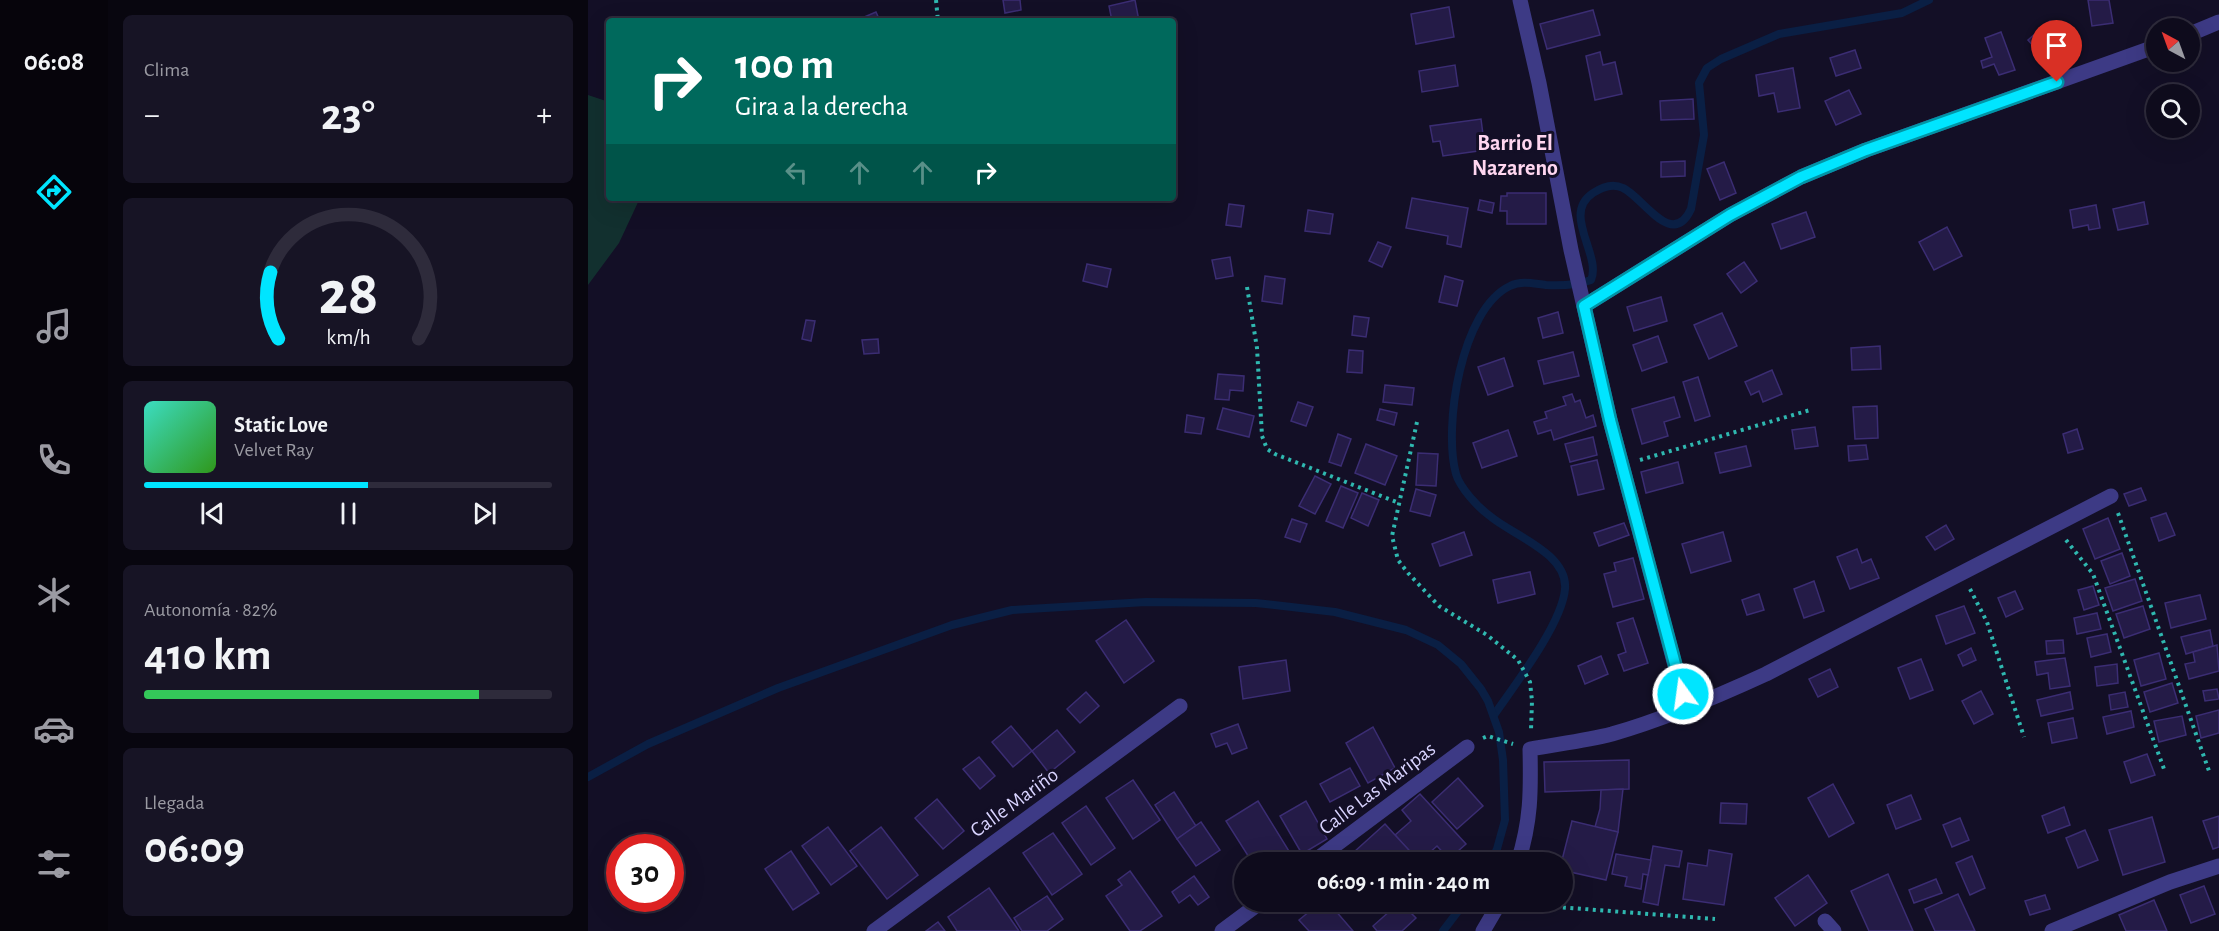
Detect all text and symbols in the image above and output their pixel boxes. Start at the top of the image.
north arrow [2146,18,2200,72]
map controls [2146,18,2200,138]
pin [2031,20,2082,82]
icon: arrive [2040,29,2073,62]
icon: right [636,42,714,120]
text: 100 m [735,44,834,86]
text: 06:08 [24,48,84,75]
text: Clima [144,60,189,80]
button: search [2146,84,2200,138]
text: 23° [321,93,375,138]
text: Gira a la derecha [735,93,908,120]
text: − [144,99,160,132]
text: + [536,99,552,132]
district label: Barrio El Nazareno [1472,132,1558,179]
icon: left [780,156,813,189]
icon: ahead [843,156,876,189]
icon: ahead [906,156,939,189]
icon: right [969,156,1002,189]
icon: directions [33,171,75,213]
text: 28 [318,263,378,325]
icon: music [33,305,75,347]
text: km/h [326,328,370,349]
text: Static Love [234,414,328,436]
icon: phone [33,439,75,481]
text: Velvet Ray [234,440,314,460]
icon: previous [196,497,229,530]
icon: pause [332,497,365,530]
icon: next [468,497,501,530]
icon: climate [33,574,75,616]
text: Autonomía · 82% [144,600,277,620]
text: 410 km [144,633,272,678]
position arrow [1651,662,1715,726]
icon: car [33,708,75,750]
street label: Calle Las Maripas [1315,738,1439,839]
street label: Calle Mariño [966,764,1062,841]
text: Llegada [144,793,205,813]
text: 06:09 [144,826,245,871]
speed limit sign: 30 [606,834,684,912]
icon: filters [33,843,75,885]
text: 06:09 · 1 min · 240 m [1317,871,1490,893]

